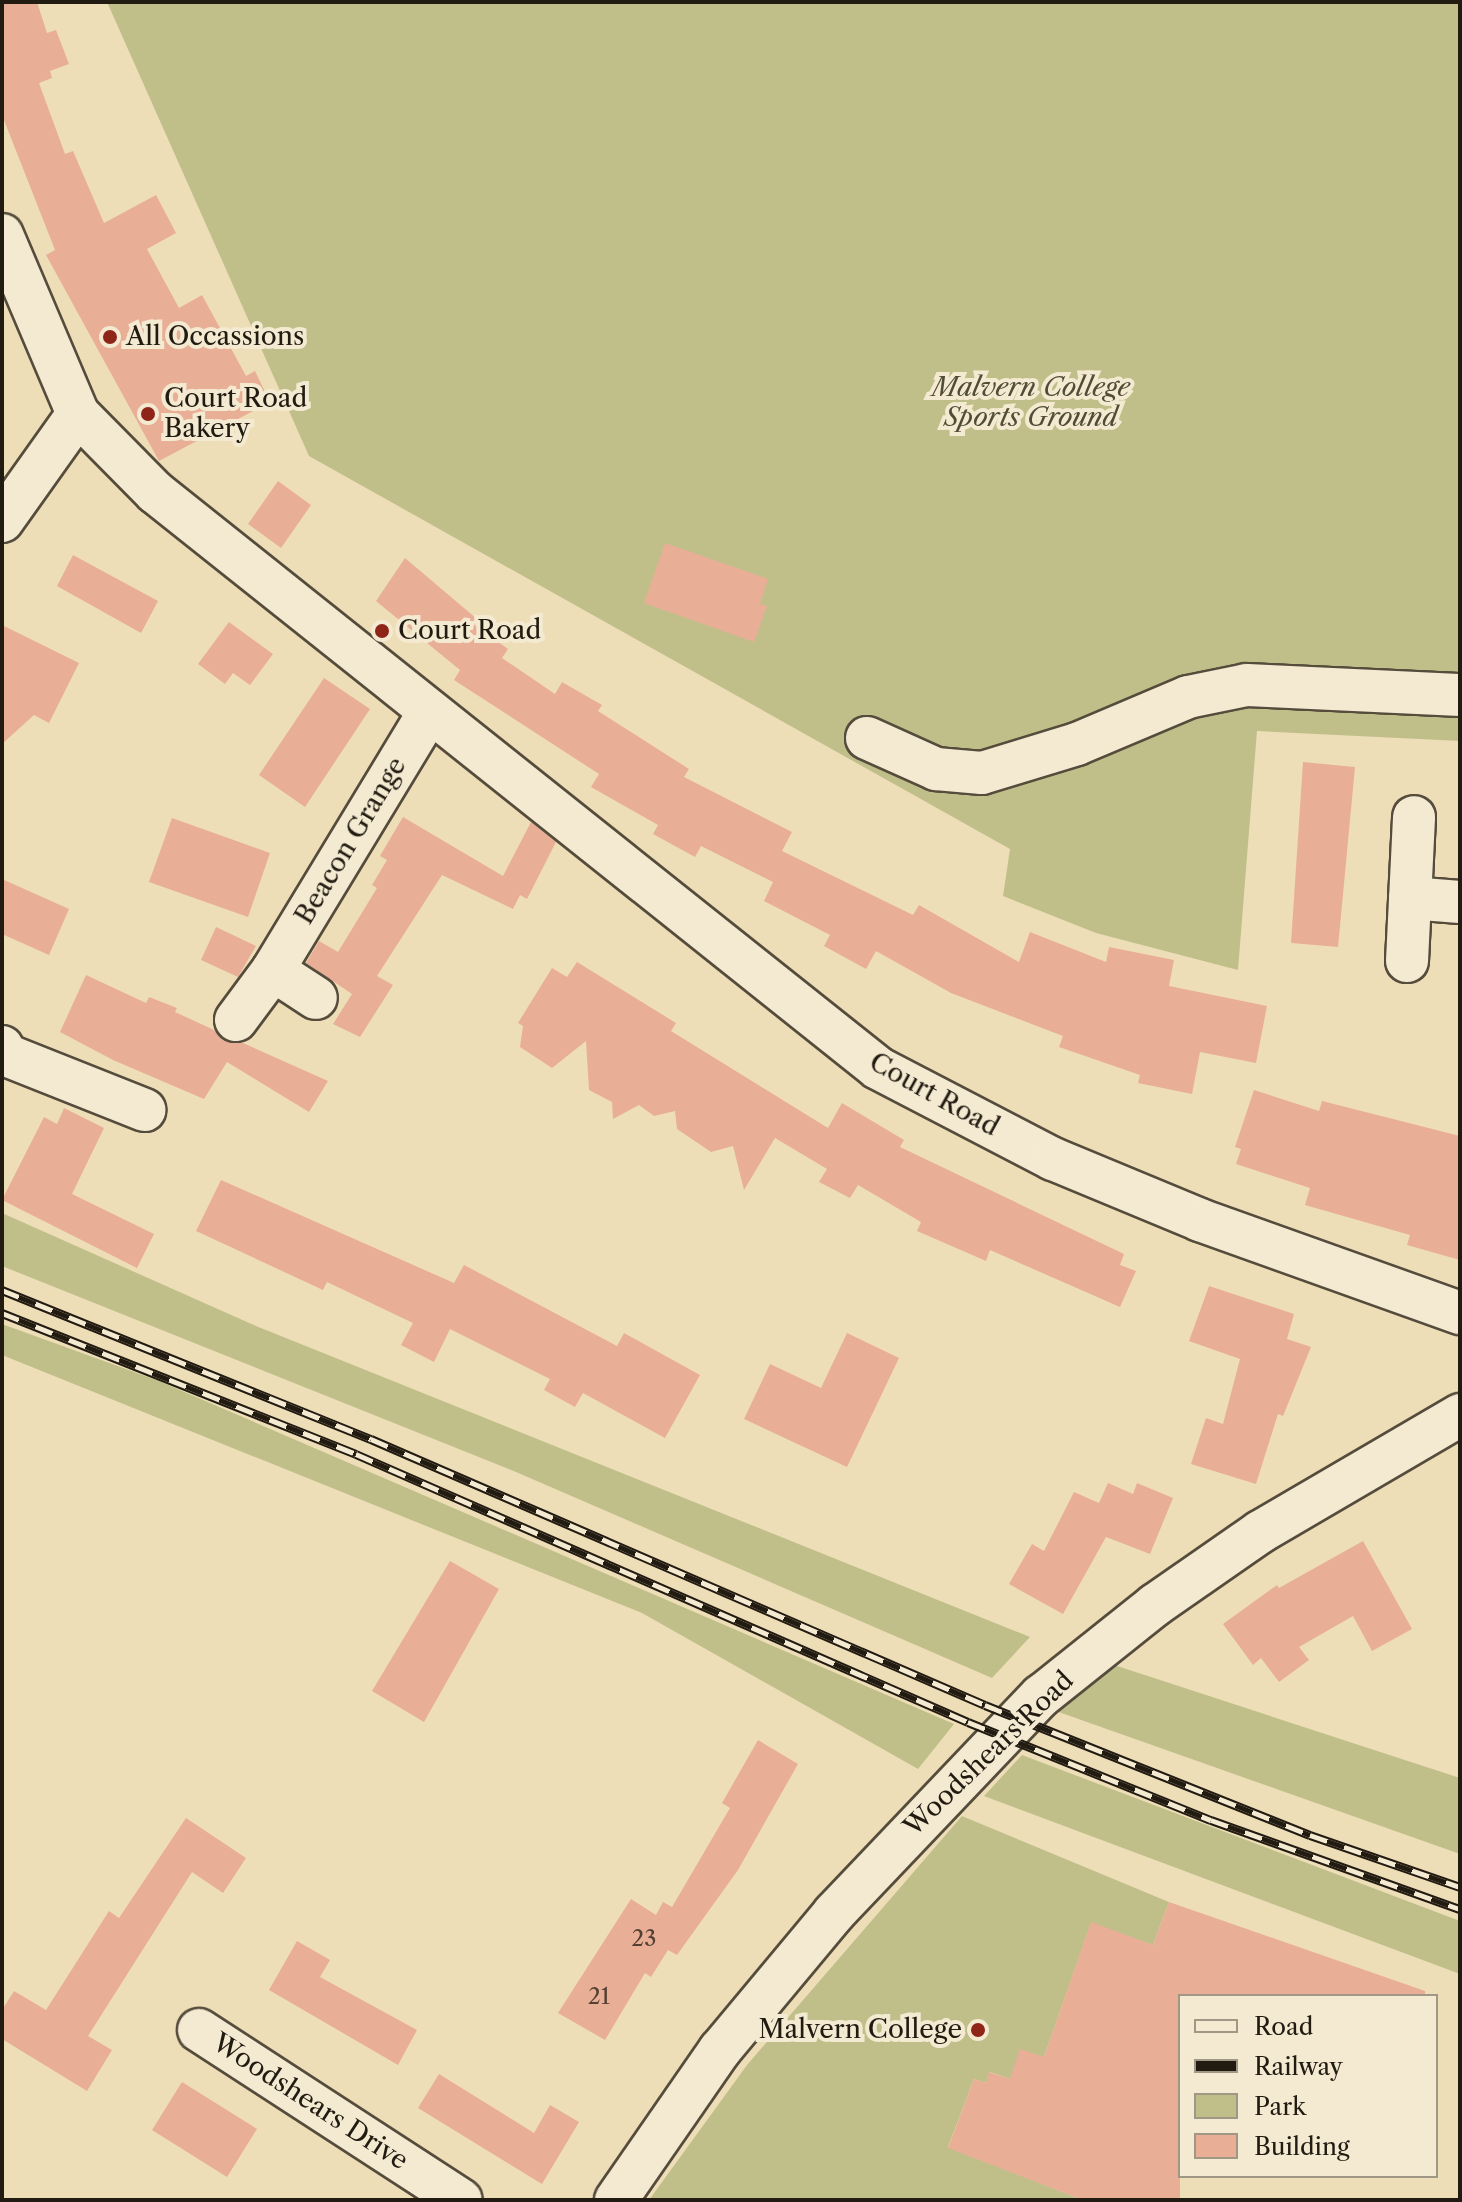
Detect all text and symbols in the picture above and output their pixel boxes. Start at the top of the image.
place label: All Occassions [126,321,304,353]
marker: All Occassions [101,328,119,346]
park label: Malvern College Sports Ground [932,372,1130,434]
place label: Court Road Bakery [164,383,307,444]
marker: Court Road Bakery [139,405,157,423]
place label: Court Road [398,615,541,647]
marker: Court Road [373,622,391,640]
street label: Beacon Grange [289,752,413,930]
street label: Court Road [864,1047,1004,1143]
street label: Woodshears Road [898,1665,1080,1843]
house number: 23 [632,1926,656,1952]
house number: 21 [588,1984,610,2010]
legend [1178,1994,1438,2178]
text: Road [1254,2012,1313,2041]
place label: Malvern College [759,2014,962,2046]
marker: Malvern College [969,2021,987,2039]
street label: Woodshears Drive [206,2027,414,2177]
text: Railway [1254,2052,1343,2081]
text: Park [1254,2092,1306,2121]
text: Building [1254,2132,1350,2161]

